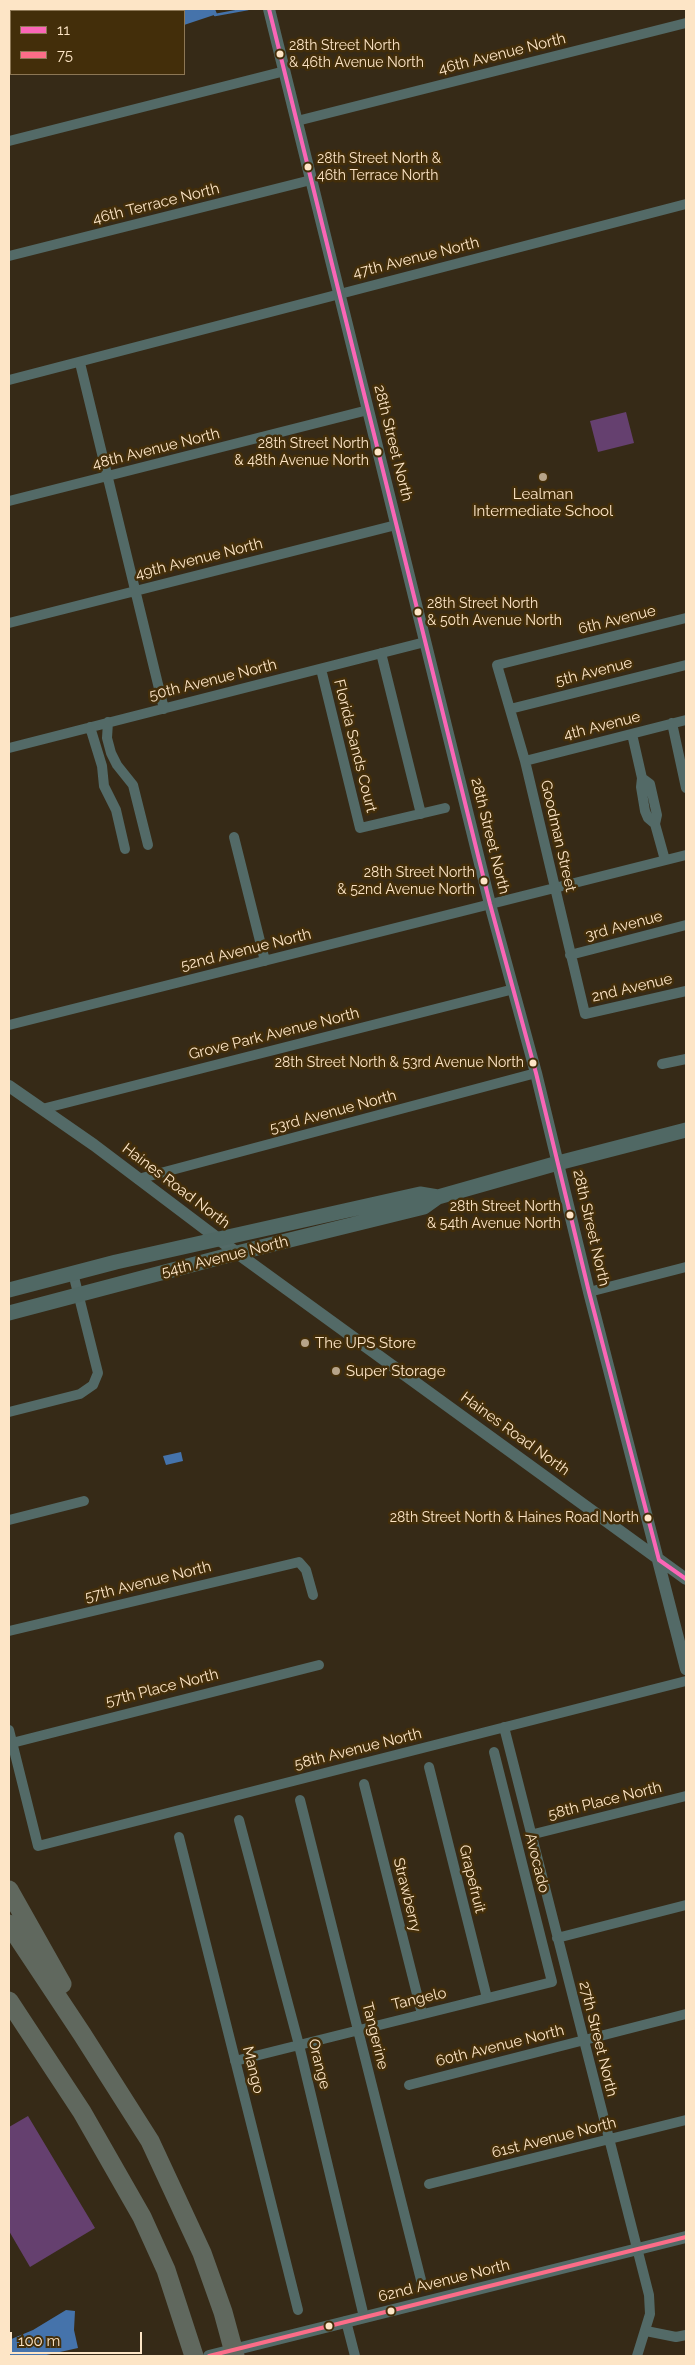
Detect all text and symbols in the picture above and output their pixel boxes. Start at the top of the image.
legend [10,10,185,75]
text: 11 [57,21,70,39]
street label: 46th Avenue North [436,29,568,79]
place label: 28th Street North & 46th Avenue North [289,38,424,70]
text: 75 [57,46,73,64]
marker: 28th Street North & 46th Avenue North [275,49,285,59]
place label: 28th Street North & 46th Terrace North [317,151,441,184]
marker: 28th Street North & 46th Terrace North [303,162,313,172]
street label: 46th Terrace North [91,180,221,228]
street label: 47th Avenue North [351,234,481,282]
street label: 28th Street North [370,383,416,503]
street label: 48th Avenue North [90,424,222,474]
place label: 28th Street North & 48th Avenue North [234,436,369,468]
marker: 28th Street North & 48th Avenue North [373,447,383,457]
marker: Lealman Intermediate School [537,471,549,483]
place label: Lealman Intermediate School [473,485,613,520]
street label: 49th Avenue North [134,534,264,584]
place label: 28th Street North & 50th Avenue North [427,596,562,628]
street label: 6th Avenue [576,602,658,638]
marker: 28th Street North & 50th Avenue North [413,607,423,617]
street label: 5th Avenue [554,654,634,690]
street label: 50th Avenue North [147,655,279,705]
street label: Florida Sands Court [330,678,380,814]
street label: 4th Avenue [562,708,642,744]
street label: 28th Street North [467,776,513,896]
street label: Goodman Street [536,778,580,894]
place label: 28th Street North & 52nd Avenue North [337,865,475,898]
marker: 28th Street North & 52nd Avenue North [479,876,489,886]
street label: 3rd Avenue [584,907,664,945]
street label: 52nd Avenue North [179,925,313,975]
street label: 2nd Avenue [590,970,674,1006]
street label: Grove Park Avenue North [187,1004,361,1064]
place label: 28th Street North & 53rd Avenue North [275,1055,524,1071]
marker: 28th Street North & 53rd Avenue North [528,1058,538,1068]
street label: 53rd Avenue North [268,1086,398,1138]
street label: Haines Road North [119,1140,233,1232]
street label: 28th Street North [569,1168,613,1288]
place label: 28th Street North & 54th Avenue North [427,1199,561,1232]
marker: 28th Street North & 54th Avenue North [565,1210,575,1220]
street label: 54th Avenue North [160,1233,290,1281]
place label: The UPS Store [315,1334,416,1352]
marker: The UPS Store [299,1337,311,1349]
place label: Super Storage [346,1362,445,1380]
marker: Super Storage [330,1365,342,1377]
street label: Haines Road North [457,1388,573,1480]
place label: 28th Street North & Haines Road North [390,1510,639,1526]
marker: 28th Street North & Haines Road North [643,1513,653,1523]
street label: 57th Avenue North [83,1558,213,1606]
street label: 57th Place North [104,1665,220,1711]
street label: 58th Avenue North [292,1724,424,1774]
street label: 58th Place North [546,1778,664,1824]
street label: Avocado [521,1831,553,1895]
street label: Grapefruit [455,1843,489,1915]
street label: Strawberry [389,1856,425,1934]
street label: 27th Street North [575,1979,621,2099]
street label: Tangelo [390,1984,448,2014]
street label: Tangerine [358,2001,392,2071]
street label: 60th Avenue North [434,2021,566,2071]
street label: Orange [304,2037,334,2091]
street label: Mango [238,2044,268,2096]
street label: 61st Avenue North [490,2114,618,2162]
street label: 62nd Avenue North [377,2256,511,2306]
unlabelled marker [386,2306,396,2316]
unlabelled marker [324,2321,334,2331]
scale bar [12,2322,145,2354]
text: 100 m [18,2332,60,2350]

